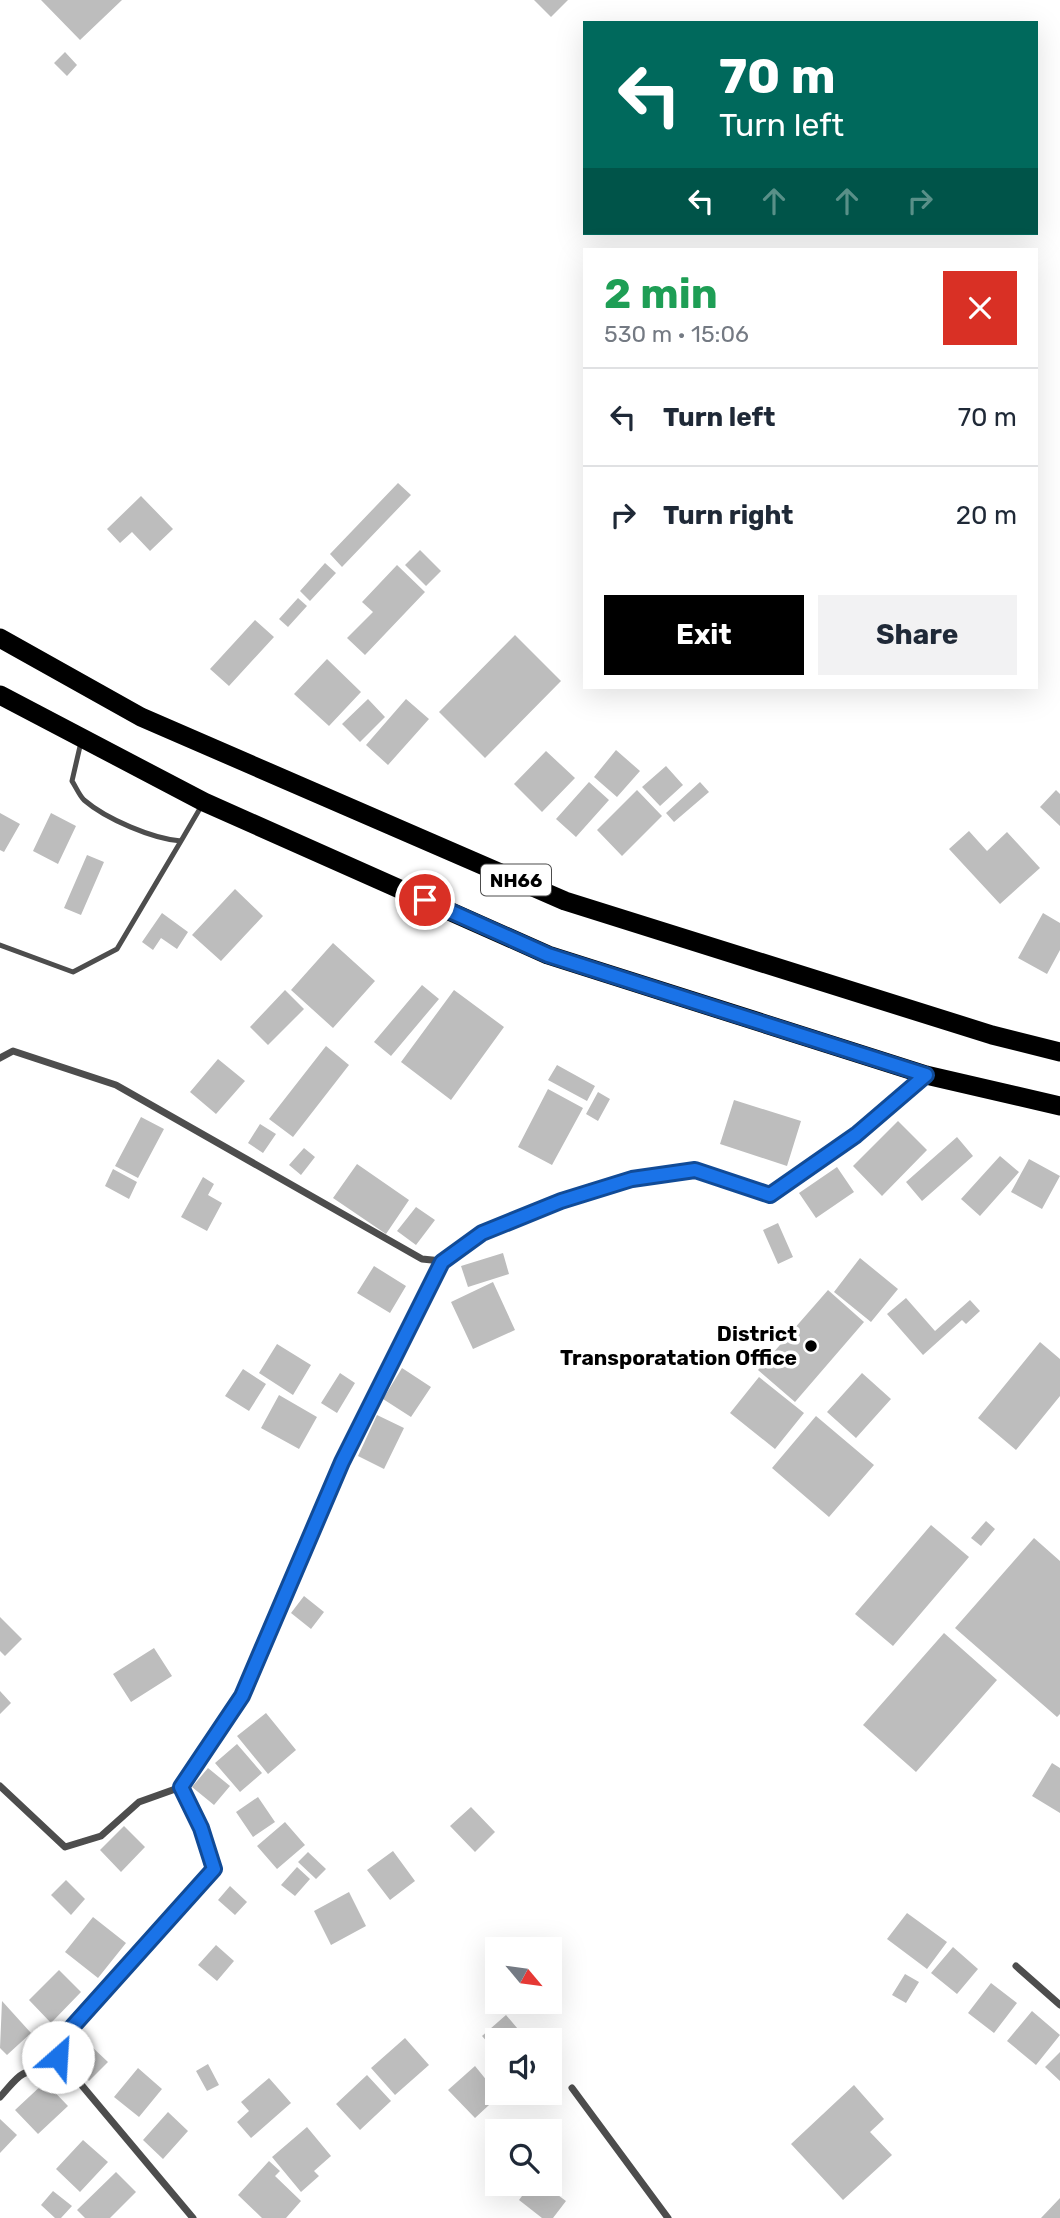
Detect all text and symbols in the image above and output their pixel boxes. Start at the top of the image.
text: 70 m [719,47,836,105]
icon: left [604,49,695,140]
text: Turn left [719,106,844,144]
icon: left [682,182,720,220]
icon: ahead [755,182,793,220]
icon: ahead [828,182,866,220]
icon: right [901,182,939,220]
text: 2 min [604,269,718,319]
button: close [943,271,1017,345]
text: 530 m · 15:06 [604,320,749,348]
icon: left [604,398,642,436]
text: Turn left [663,402,775,433]
text: 70 m [958,402,1017,433]
icon: right [604,496,642,534]
text: Turn right [663,500,793,531]
text: 20 m [956,500,1017,531]
button: Exit [604,595,804,675]
button: Share [818,595,1017,675]
road number: NH66 [481,864,551,895]
pin [395,870,455,930]
icon: arrive [406,881,444,919]
place label: District Transporatation Office [560,1321,797,1370]
marker: District Transporatation Office [803,1338,819,1354]
north arrow [485,1937,562,2014]
map controls [485,1937,562,2196]
position arrow [21,2020,95,2094]
button: sound [485,2028,562,2105]
button: search [485,2119,562,2196]

